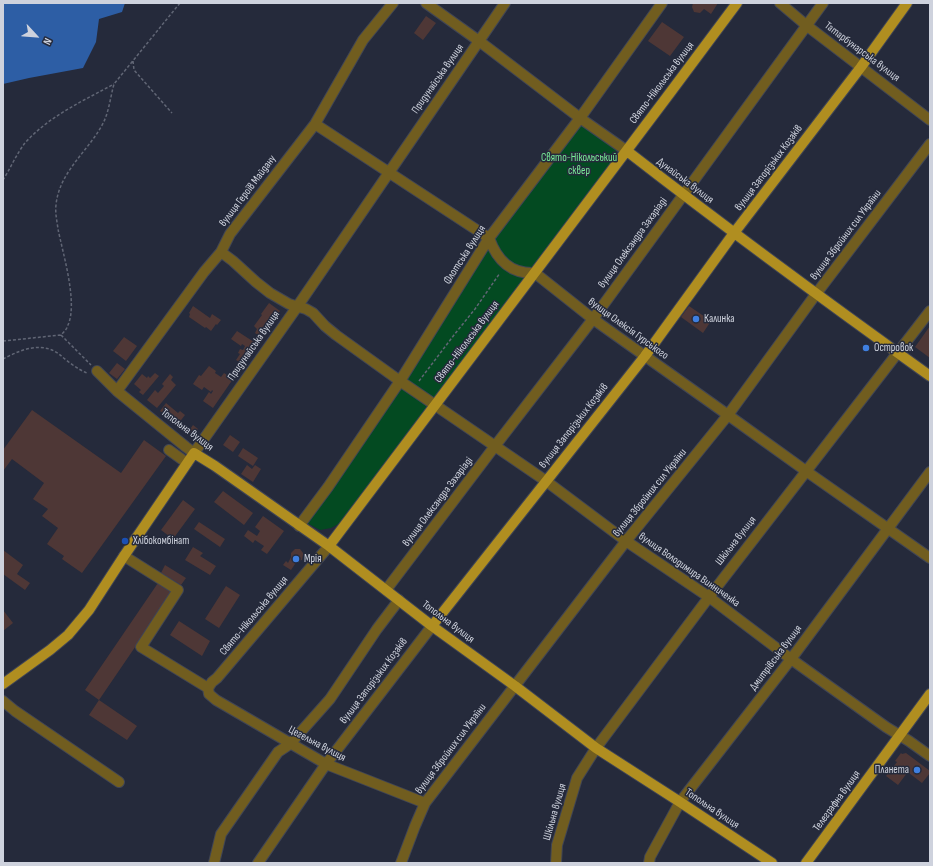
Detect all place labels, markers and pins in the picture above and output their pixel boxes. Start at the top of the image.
place label: Калинка [704,312,735,326]
marker: Калинка [691,314,701,324]
place label: Островок [874,341,913,355]
marker: Островок [861,343,871,353]
place label: Хлібокомбінат [133,534,189,548]
marker: Хлібокомбінат [120,536,130,546]
place label: Мрія [304,552,321,566]
marker: Мрія [291,554,301,564]
place label: Планета [875,763,909,777]
marker: Планета [912,765,922,775]

